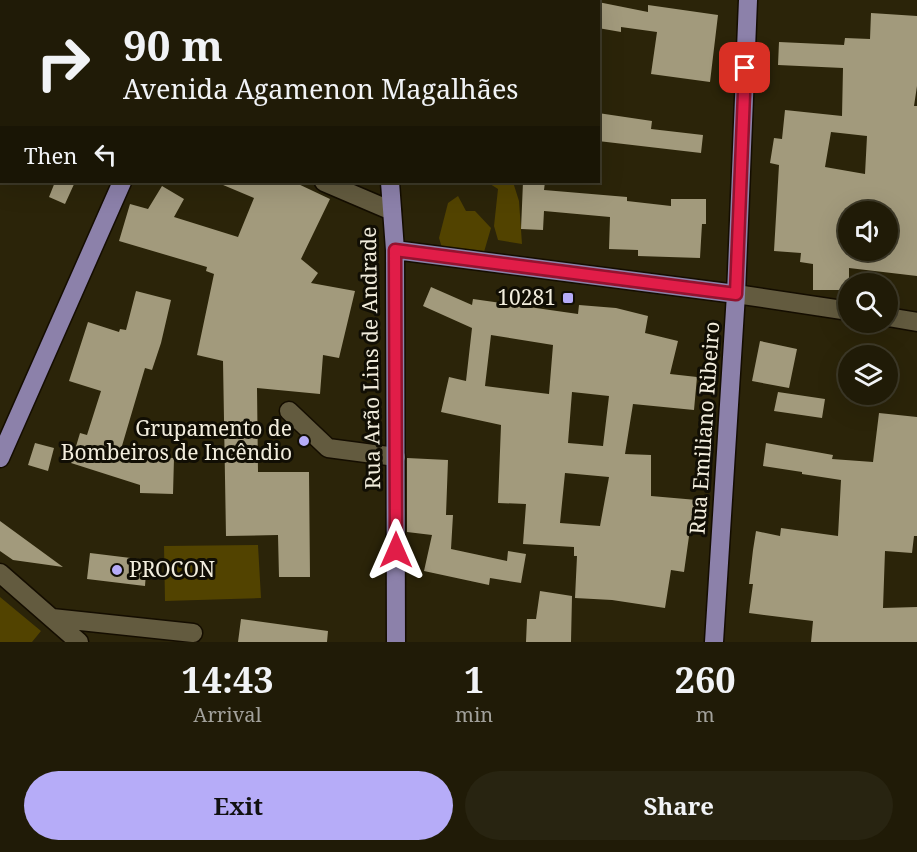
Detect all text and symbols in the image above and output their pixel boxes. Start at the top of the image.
text: 90 m [123,16,223,73]
icon: right [24,24,102,102]
pin [719,42,770,93]
icon: arrive [728,51,761,84]
text: Avenida Agamenon Magalhães [123,70,519,107]
icon: left [89,138,122,171]
text: Then [24,140,77,170]
map controls [838,201,898,405]
button: sound [838,201,898,261]
street label: Rua Arão Lins de Andrade [354,226,386,490]
button: search [838,273,898,333]
place label: 10281 [497,283,556,311]
marker: 10281 [561,291,575,305]
street label: Rua Emiliano Ribeiro [683,320,725,535]
button: layers [838,345,898,405]
place label: Grupamento de Bombeiros de Incêndio [61,414,292,466]
marker: Grupamento de Bombeiros de Incêndio [297,434,311,448]
position arrow [364,518,428,582]
place label: PROCON [129,555,215,583]
marker: PROCON [110,563,124,577]
text: 14:43 [181,655,274,704]
text: 1 [464,655,484,704]
text: 260 [675,655,736,704]
text: Arrival [193,701,262,728]
text: min [455,701,493,728]
text: m [696,701,715,728]
button: Exit [24,771,453,840]
button: Share [465,771,893,840]

